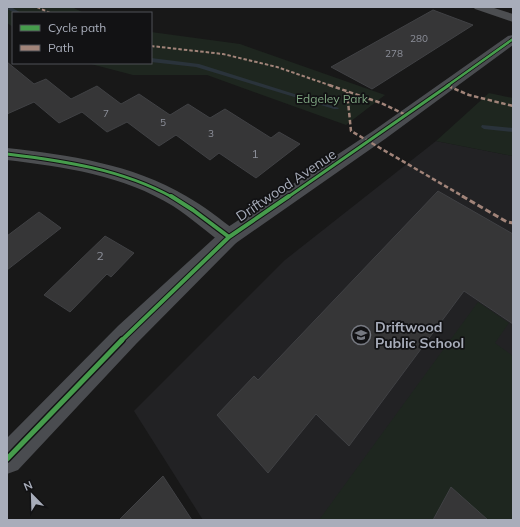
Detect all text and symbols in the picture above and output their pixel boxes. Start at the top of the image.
legend [12,12,152,64]
text: Cycle path [48,20,106,35]
house number: 280 [410,32,428,45]
text: Path [48,40,74,55]
house number: 278 [385,47,403,60]
park label: Edgeley Park [296,91,369,106]
house number: 7 [103,107,109,120]
house number: 5 [160,116,166,129]
house number: 3 [208,127,214,140]
street label: Driftwood Avenue [232,145,340,225]
house number: 1 [251,146,259,161]
house number: 2 [96,248,104,263]
place label: Driftwood Public School [375,318,464,352]
school or university icon: Driftwood Public School [350,324,372,346]
north arrow [12,475,52,515]
text: N [22,478,35,494]

